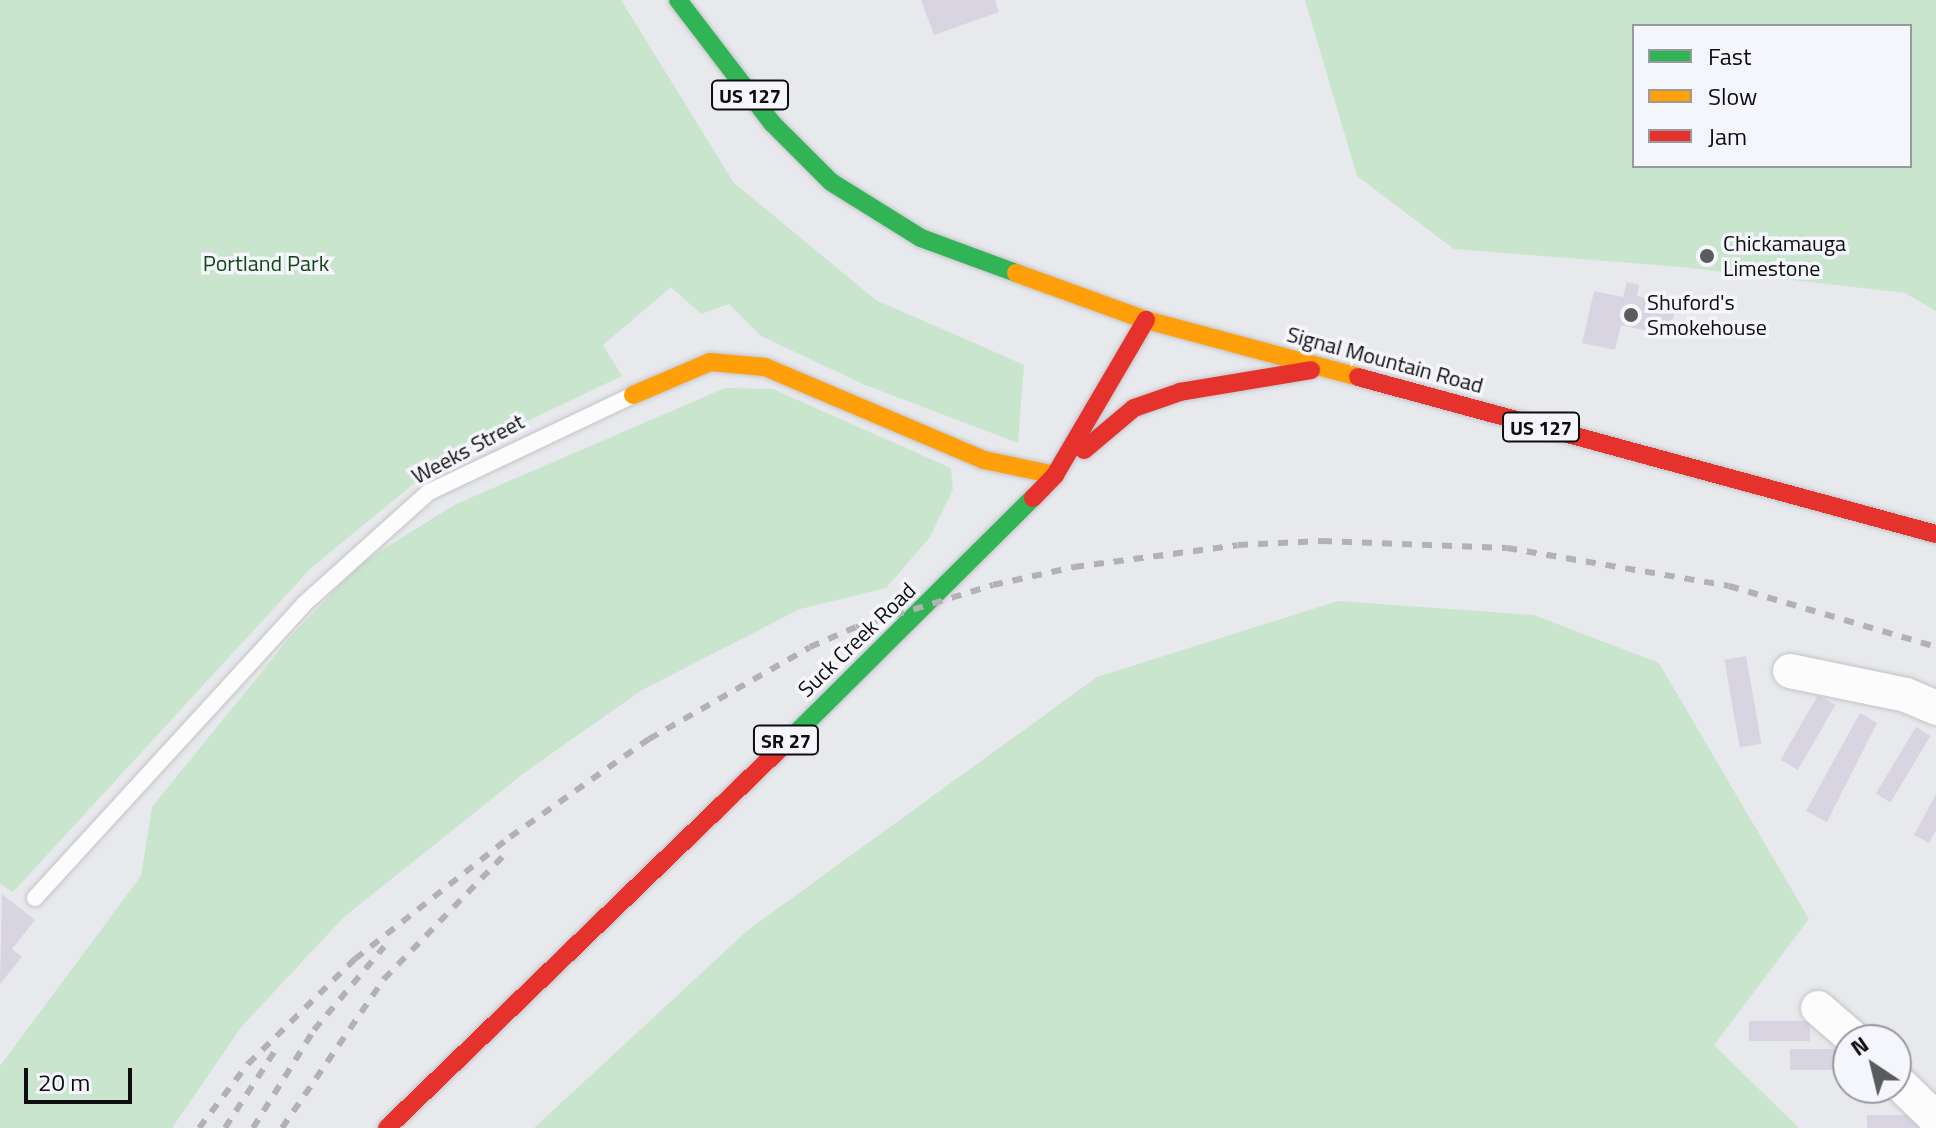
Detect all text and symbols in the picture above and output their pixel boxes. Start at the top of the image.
legend [1632,24,1912,168]
text: Fast [1708,38,1751,74]
text: Slow [1708,78,1757,114]
road number: US 127 [710,79,790,111]
text: Jam [1708,118,1747,154]
place label: Chickamauga Limestone [1723,230,1846,282]
marker: Chickamauga Limestone [1698,247,1716,265]
park label: Portland Park [203,251,329,277]
place label: Shuford's Smokehouse [1647,289,1767,340]
marker: Shuford's Smokehouse [1622,306,1640,324]
street label: Signal Mountain Road [1284,321,1486,399]
street label: Weeks Street [407,408,529,490]
road number: US 127 [1501,411,1581,443]
street label: Suck Creek Road [793,577,921,703]
road number: SR 27 [752,724,820,756]
north arrow [1832,1024,1912,1104]
text: N [1843,1028,1875,1064]
scale bar [28,1052,136,1102]
text: 20 m [38,1064,90,1100]

